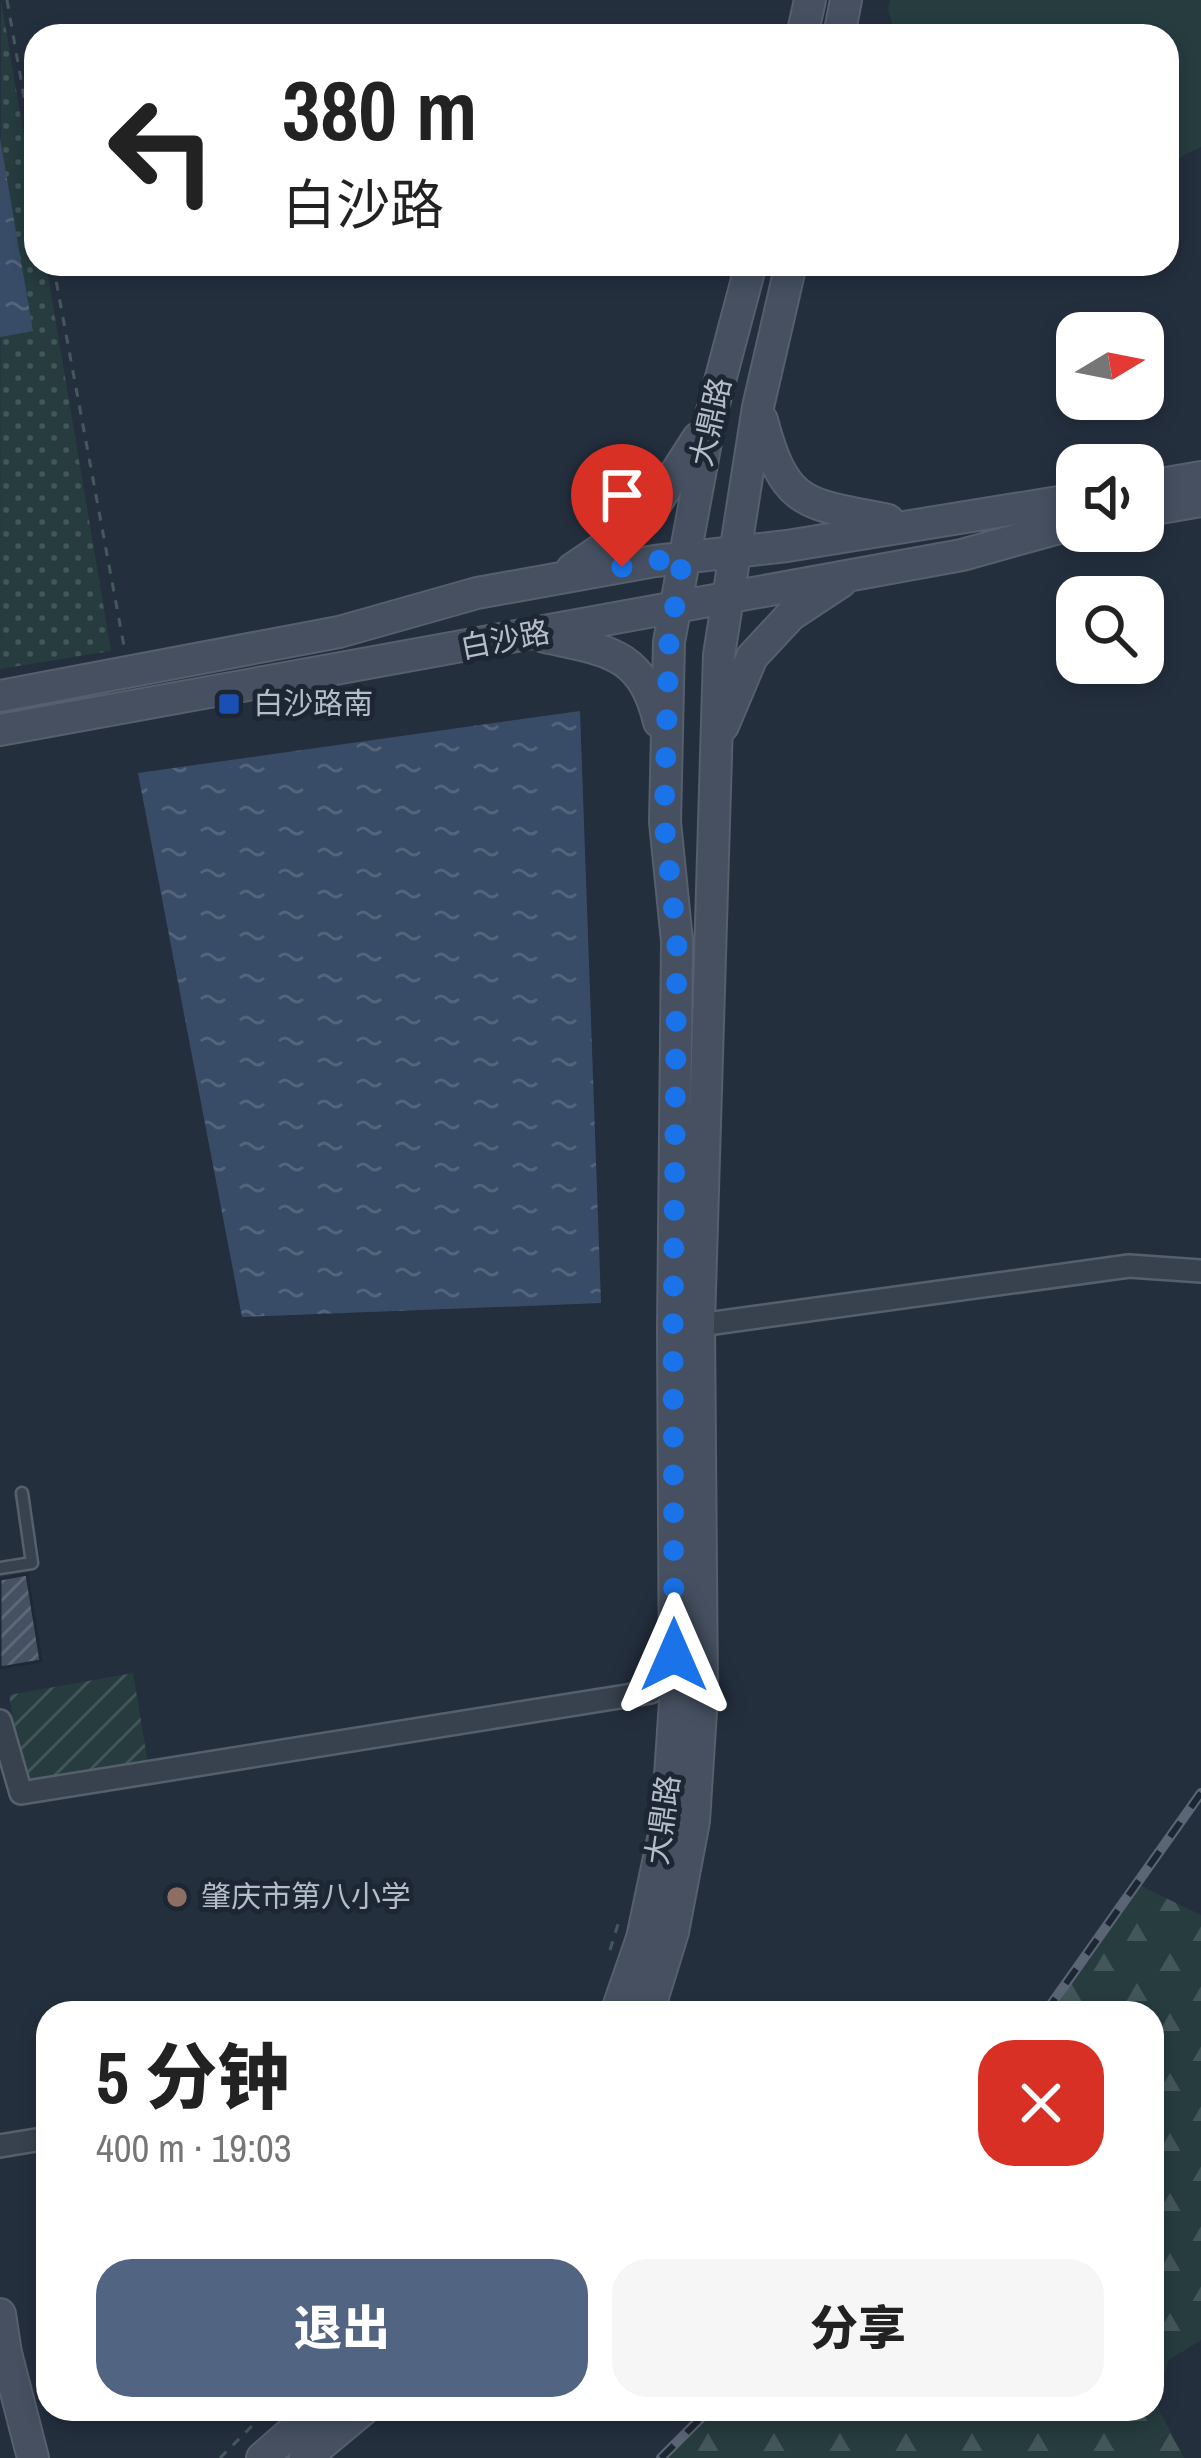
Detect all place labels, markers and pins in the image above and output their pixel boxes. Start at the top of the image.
pin [571,444,673,567]
place label: 白沙路南 [253,683,373,723]
marker: 白沙路南 [216,691,242,717]
place label: 肇庆市第八小学 [201,1876,411,1916]
marker: 肇庆市第八小学 [164,1884,190,1910]

